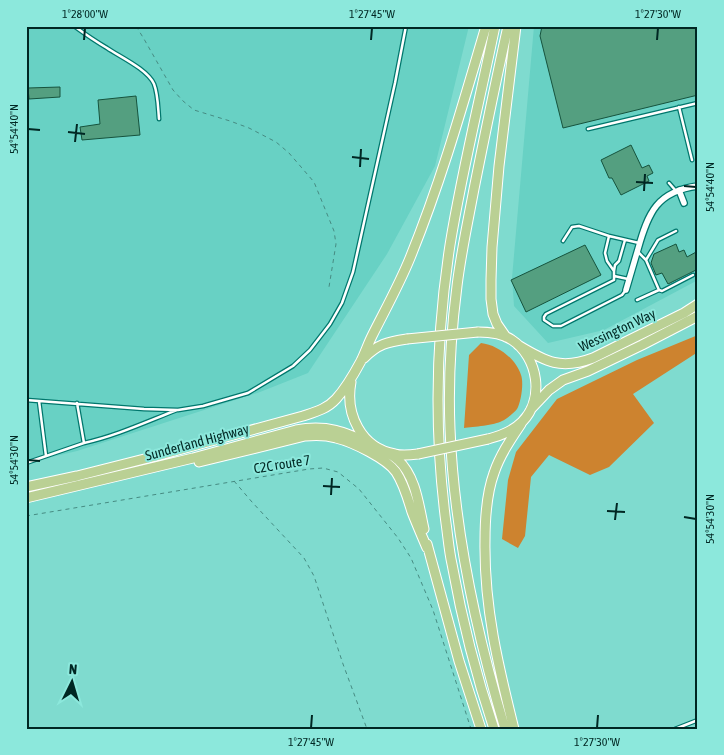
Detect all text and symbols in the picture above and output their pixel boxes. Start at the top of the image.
text: 1°28'00"W [62,7,108,21]
text: 1°27'45"W [349,7,395,21]
text: 1°27'30"W [635,7,681,21]
text: 54°54'40"N [7,104,21,154]
text: 54°54'40"N [703,162,717,212]
street label: Wessington Way [576,305,658,355]
street label: Sunderland Highway [143,420,251,464]
text: 54°54'30"N [7,435,21,485]
street label: C2C route 7 [252,452,312,476]
text: 54°54'30"N [703,494,717,544]
north arrow [48,658,98,708]
text: N [68,661,78,677]
text: 1°27'45"W [288,735,334,749]
text: 1°27'30"W [574,735,620,749]

